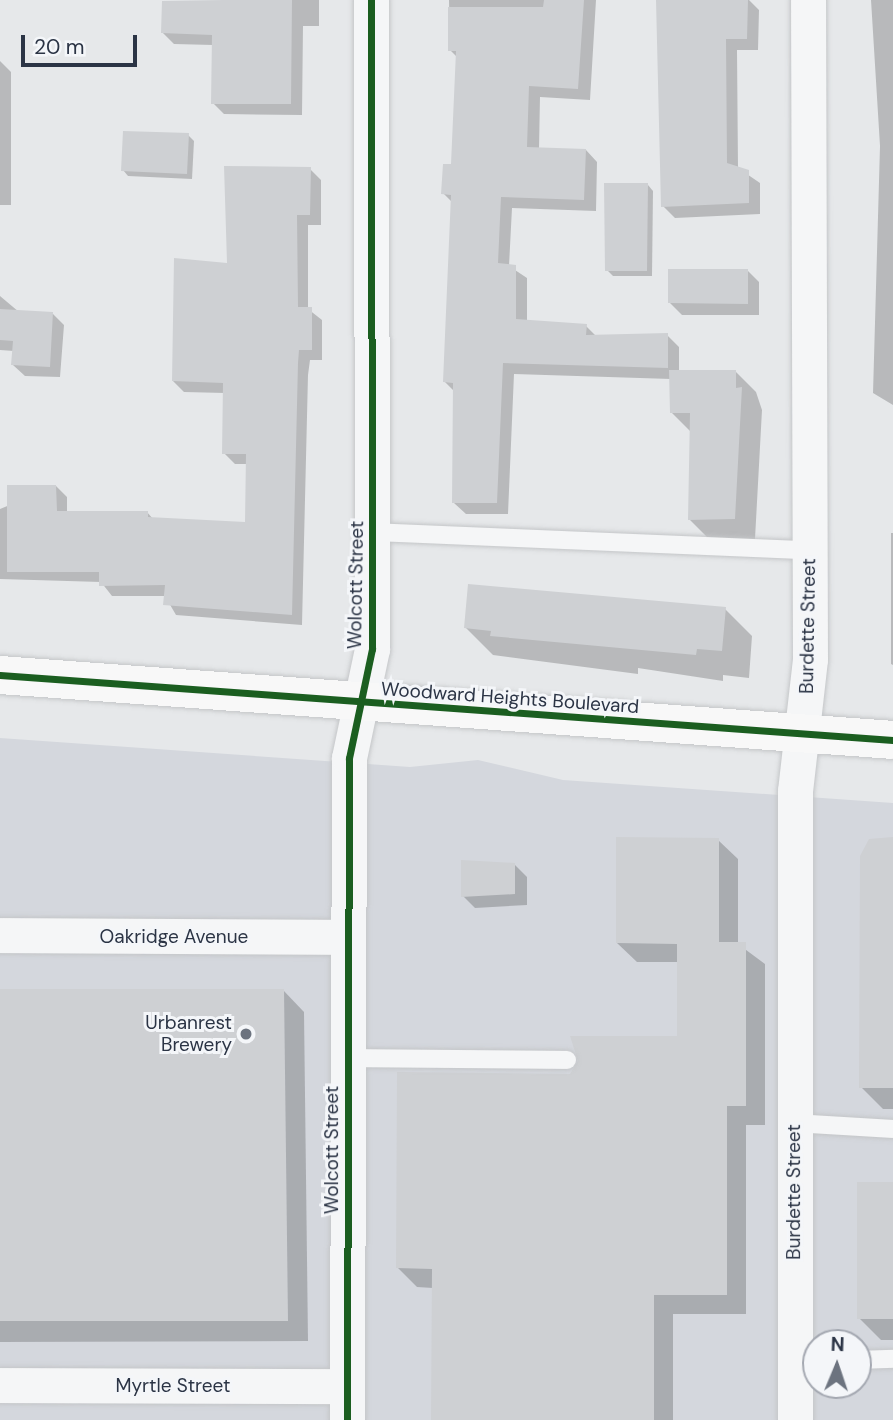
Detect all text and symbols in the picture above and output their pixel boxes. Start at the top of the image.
scale bar [24,21,140,65]
text: 20 m [34,33,85,61]
street label: Wolcott Street [343,521,369,649]
street label: Burdette Street [795,558,821,694]
street label: Woodward Heights Boulevard [380,678,640,718]
street label: Oakridge Avenue [100,926,248,948]
place label: Urbanrest Brewery [145,1012,232,1056]
marker: Urbanrest Brewery [238,1026,254,1042]
street label: Wolcott Street [321,1086,343,1214]
street label: Burdette Street [783,1124,805,1260]
north arrow [802,1329,872,1399]
text: N [830,1332,845,1357]
street label: Myrtle Street [116,1375,230,1397]

